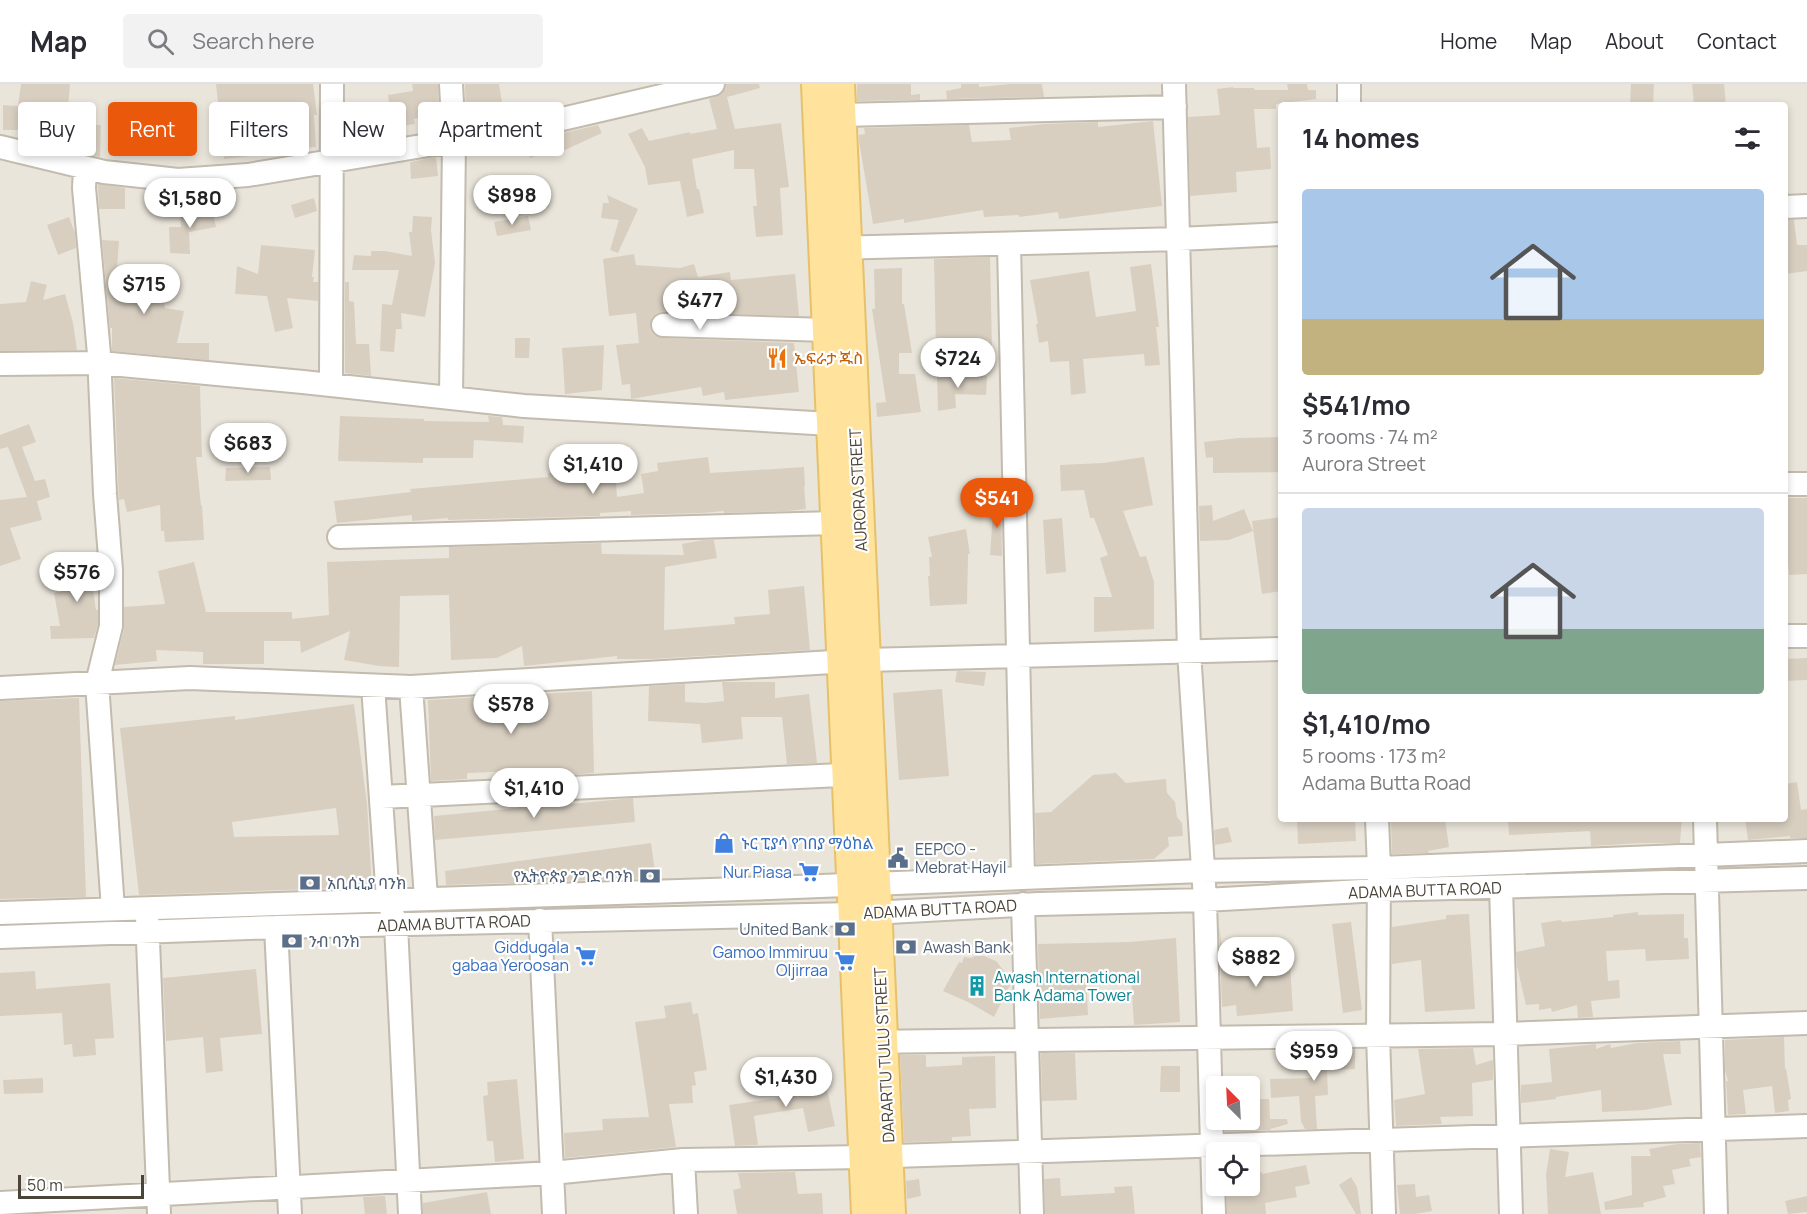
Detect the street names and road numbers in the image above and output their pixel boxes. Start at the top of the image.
street label: AURORA STREET [844,427,872,552]
street label: ADAMA BUTTA ROAD [1348,876,1502,904]
street label: ADAMA BUTTA ROAD [863,894,1018,924]
street label: ADAMA BUTTA ROAD [377,909,531,937]
street label: DARARTU TULU STREET [868,966,900,1143]

